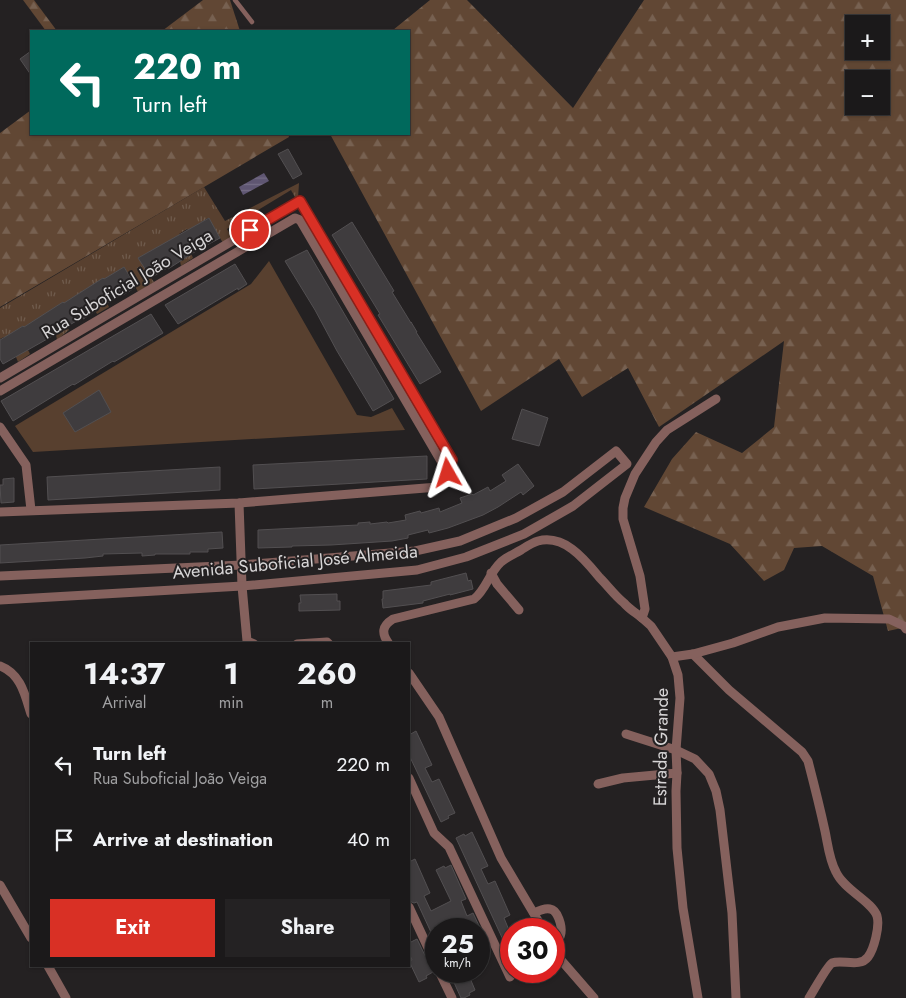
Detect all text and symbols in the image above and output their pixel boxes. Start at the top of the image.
map controls [845,15,890,115]
button: + [845,15,890,60]
text: 220 m [133,42,241,92]
icon: left [50,50,115,115]
button: − [845,70,890,115]
text: Turn left [133,88,207,120]
pin [229,209,271,251]
icon: arrive [236,216,264,244]
street label: Rua Suboficial João Veiga [36,222,218,346]
position arrow [421,446,473,498]
street label: Avenida Suboficial José Almeida [171,538,419,586]
text: 14:37 [83,652,165,695]
text: 1 [224,652,239,695]
text: 260 [297,652,357,695]
street label: Estrada Grande [647,688,675,806]
text: Arrival [102,691,146,714]
text: min [219,691,244,714]
text: m [321,691,333,714]
text: Turn left [93,740,166,767]
icon: left [50,751,78,779]
text: 220 m [336,751,390,778]
text: Rua Suboficial João Veiga [93,767,267,790]
icon: arrive [50,826,78,854]
text: Arrive at destination [93,826,273,853]
text: 40 m [347,826,390,853]
button: Exit [50,899,215,957]
button: Share [225,899,390,957]
speed limit sign: 30 [500,918,565,983]
text: 25 [441,926,474,962]
text: km/h [444,954,471,972]

